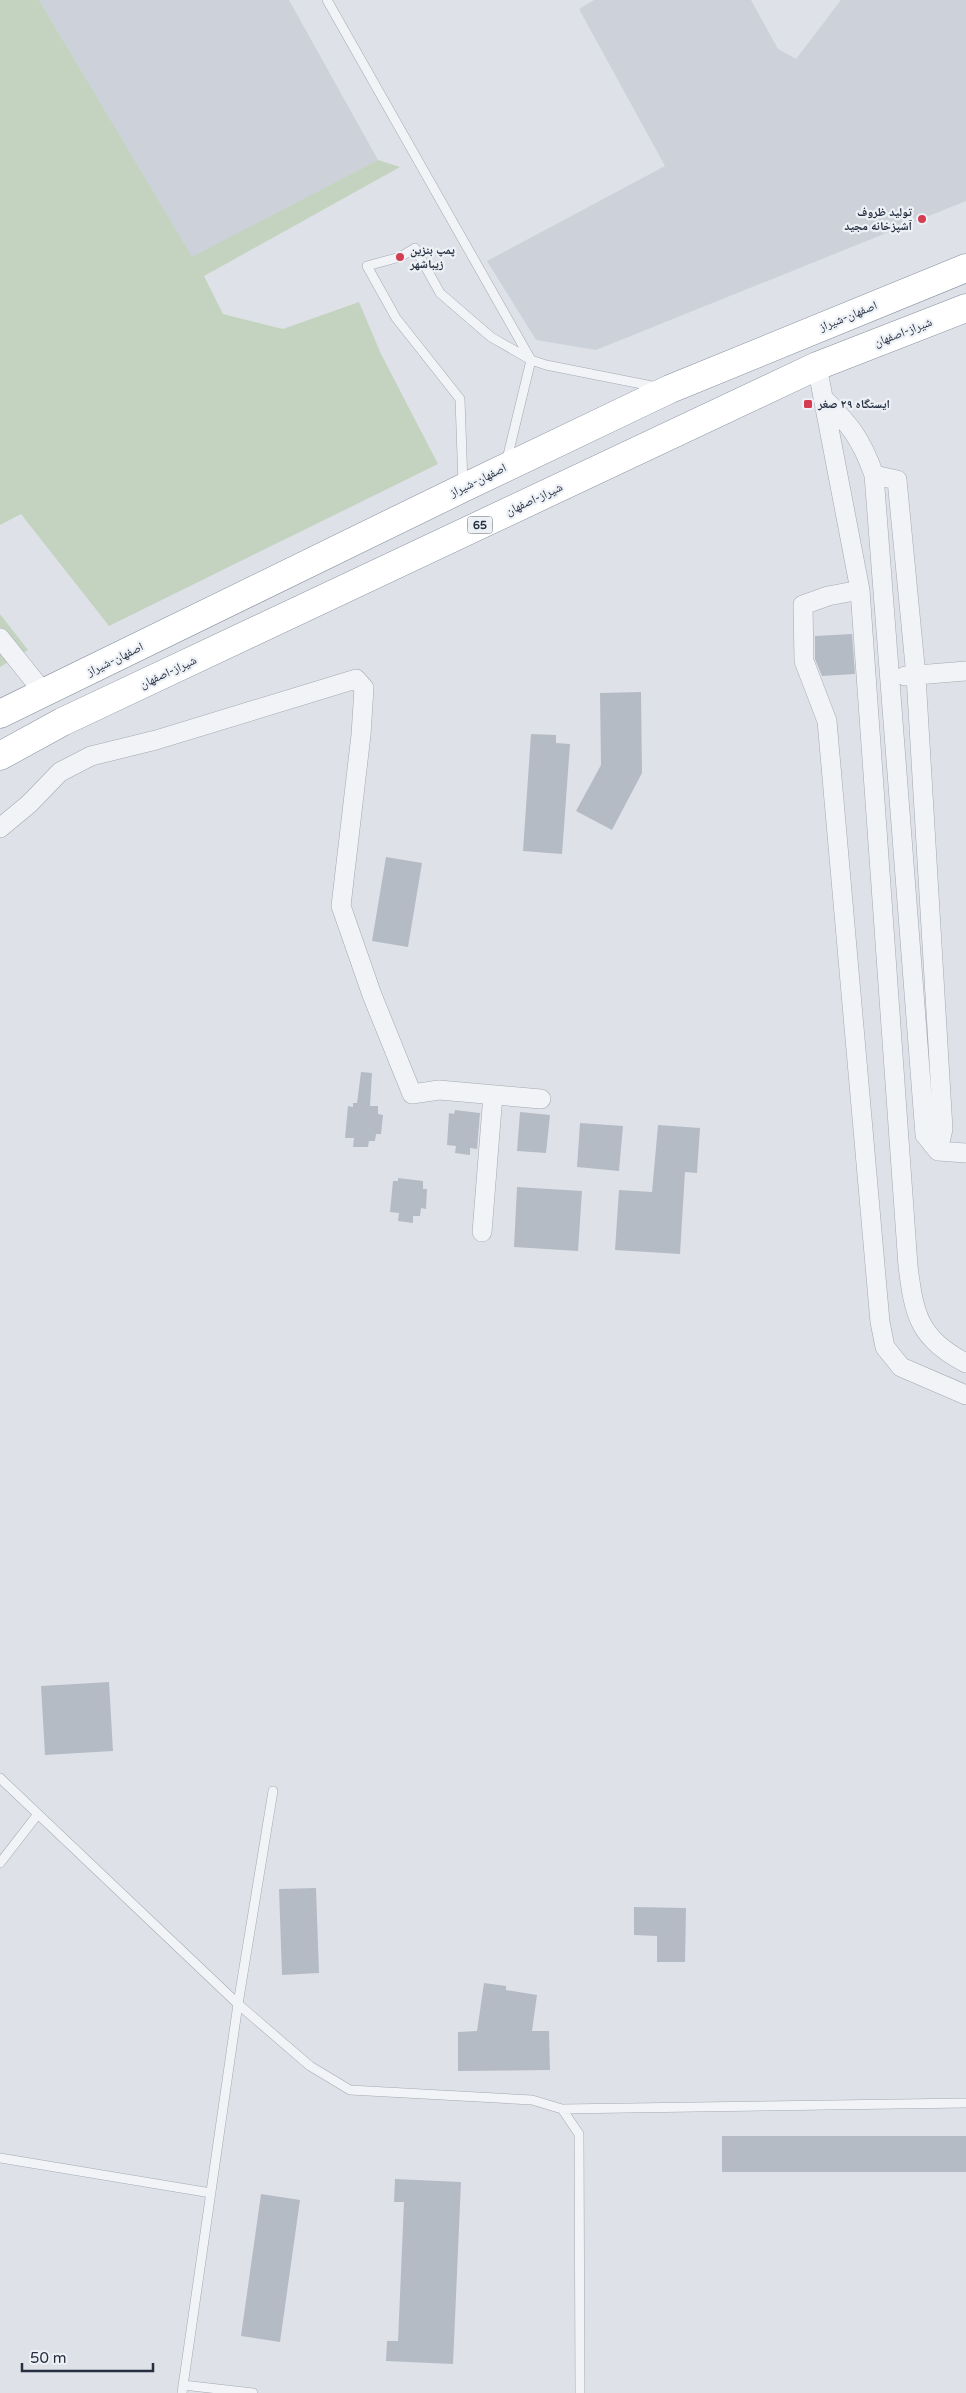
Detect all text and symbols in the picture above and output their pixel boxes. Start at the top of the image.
place label: تولید ظروف آشپزخانه مجید [844,205,913,233]
marker: تولید ظروف آشپزخانه مجید [916,213,928,225]
place label: پمپ بنزین زیباشهر [409,243,455,271]
marker: پمپ بنزین زیباشهر [394,251,406,263]
street label: اصفهان-شیراز [816,298,879,334]
street label: شیراز-اصفهان [872,314,934,350]
place label: ایستگاه ۲۹ صغر [817,397,890,411]
marker: ایستگاه ۲۹ صغر [802,398,814,410]
street label: اصفهان-شیراز [447,460,509,500]
street label: شیراز-اصفهان [503,480,565,518]
road number: 65 [468,516,492,534]
street label: اصفهان-شیراز [84,639,146,679]
street label: شیراز-اصفهان [137,653,199,691]
scale bar [22,2340,154,2372]
text: 50 m [30,2349,67,2367]

